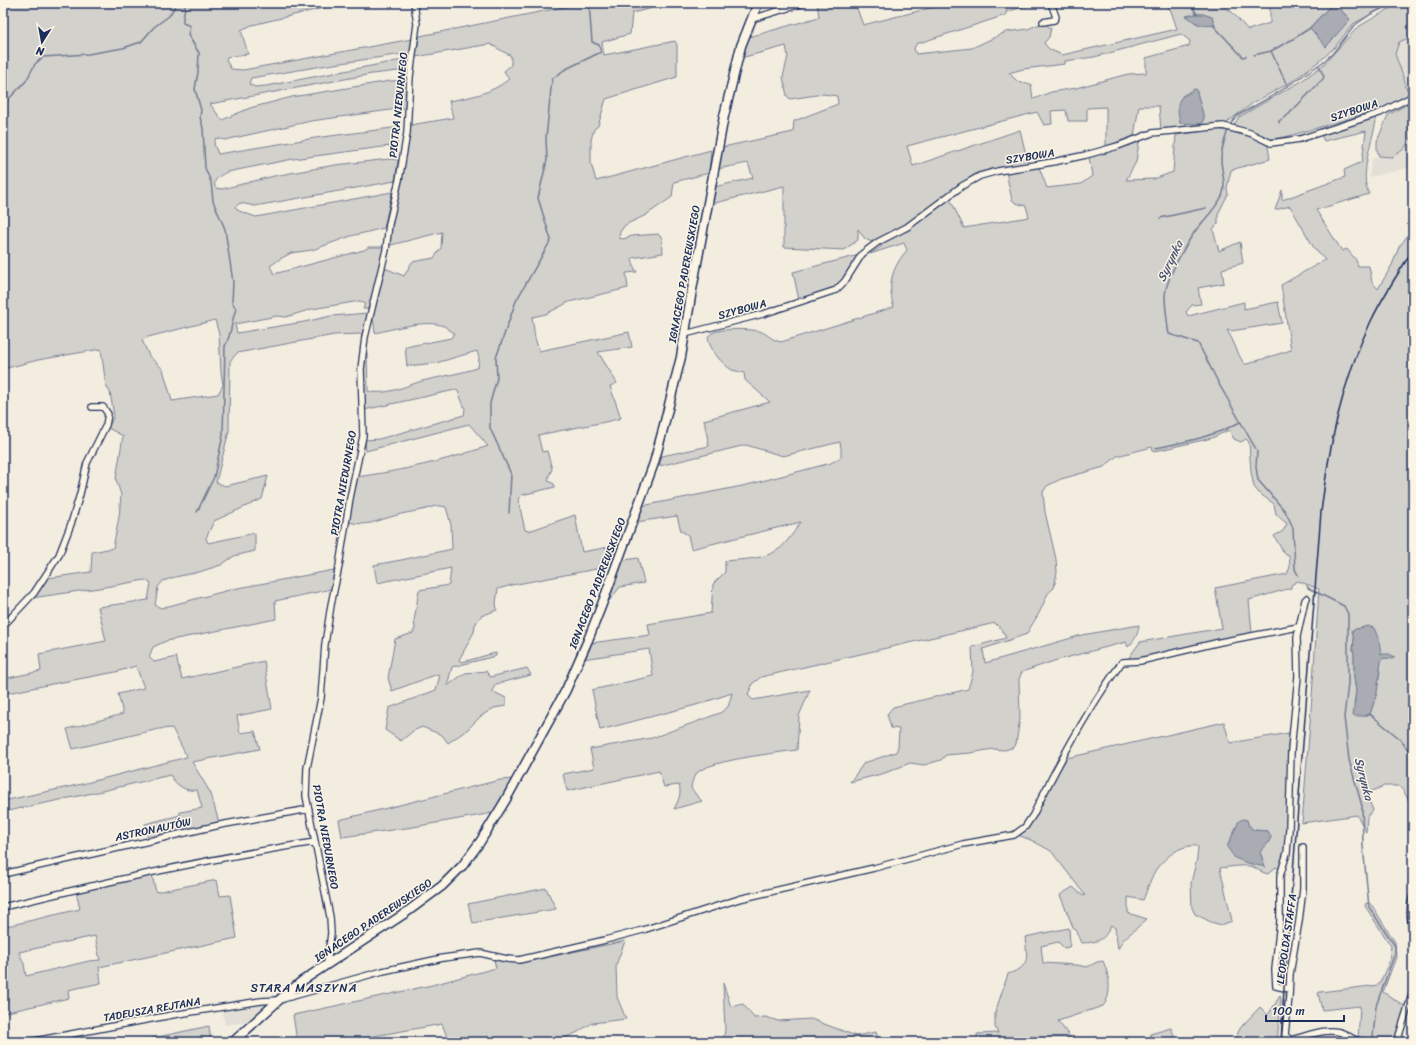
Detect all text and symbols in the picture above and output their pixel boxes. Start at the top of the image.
north arrow [22,22,62,62]
text: N [34,41,47,62]
street label: PIOTRA NIEDURNEGO [383,51,414,159]
street label: SZYBOWA [1328,94,1380,127]
street label: SZYBOWA [1004,143,1056,170]
street label: IGNACEGO PADEREWSKIEGO [663,204,706,345]
water label: Syrynka [1151,236,1190,285]
street label: SZYBOWA [716,294,768,325]
street label: PIOTRA NIEDURNEGO [325,429,362,537]
street label: IGNACEGO PADEREWSKIEGO [563,515,631,653]
water label: Syrynka [1348,755,1380,804]
street label: PIOTRA NIEDURNEGO [307,783,344,891]
street label: ASTRONAUTÓW [112,812,193,847]
street label: IGNACEGO PADEREWSKIEGO [309,874,436,968]
street label: LEOPOLDA STAFFA [1271,893,1302,985]
district label: STARA MASZYNA [250,977,358,999]
street label: TADEUSZA REJTANA [102,992,202,1027]
scale bar [1266,997,1344,1023]
text: 100 m [1272,1000,1305,1022]

